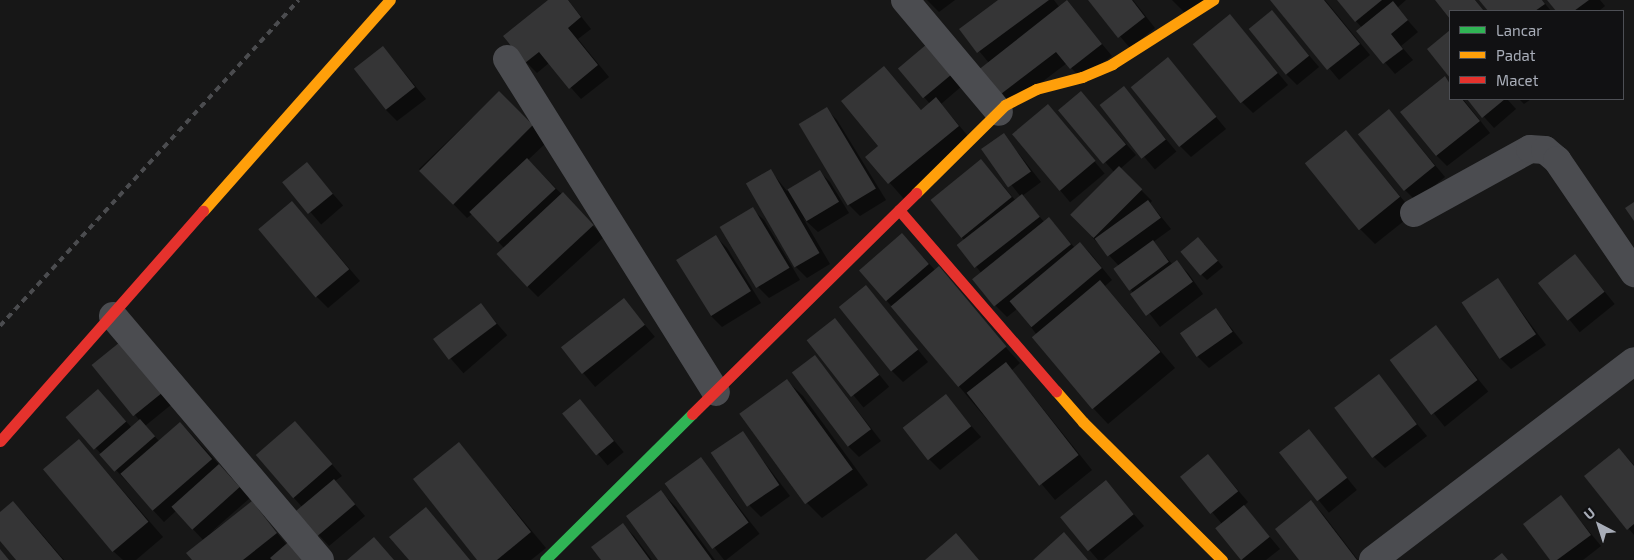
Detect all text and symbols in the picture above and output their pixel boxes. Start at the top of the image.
legend [1449,10,1624,100]
text: Lancar [1496,21,1542,39]
text: Padat [1496,46,1536,64]
text: Macet [1496,71,1538,89]
north arrow [1574,500,1624,550]
text: U [1580,504,1598,523]

